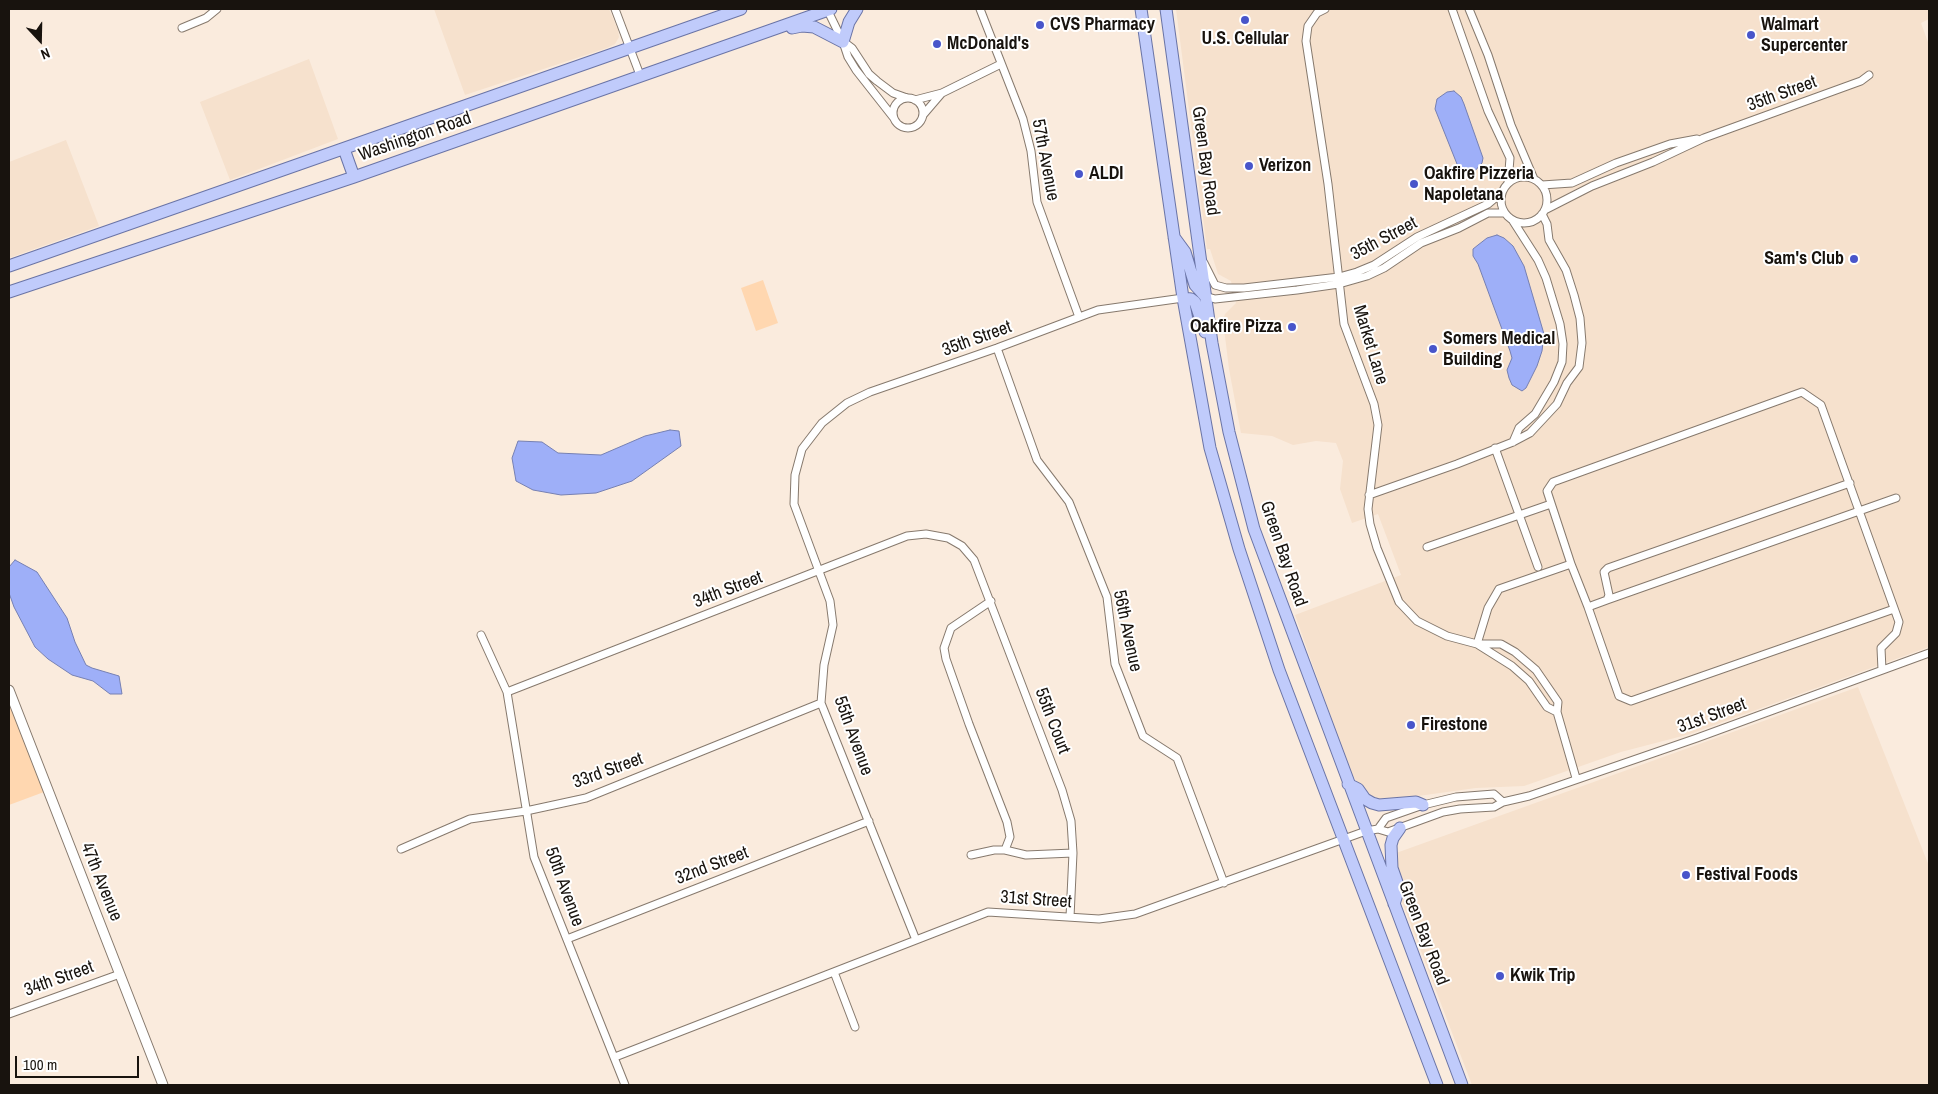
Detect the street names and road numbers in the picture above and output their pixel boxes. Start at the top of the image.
street label: 35th Street [1744,72,1820,116]
street label: Green Bay Road [1187,105,1223,217]
street label: Washington Road [356,108,474,166]
street label: 57th Avenue [1027,117,1063,203]
street label: 35th Street [1347,213,1421,265]
street label: Market Lane [1348,303,1392,387]
street label: 35th Street [939,317,1015,361]
street label: Green Bay Road [1255,499,1311,609]
street label: 34th Street [690,567,766,613]
street label: 56th Avenue [1108,588,1146,674]
street label: 55th Court [1030,685,1074,757]
street label: 55th Avenue [829,693,877,779]
street label: 31st Street [1675,694,1749,738]
street label: 33rd Street [570,748,646,794]
street label: 47th Avenue [76,840,126,924]
street label: 32nd Street [673,842,751,890]
street label: 50th Avenue [540,844,588,930]
street label: Green Bay Road [1393,878,1453,988]
street label: 31st Street [1000,887,1072,913]
street label: 34th Street [21,957,97,1001]

